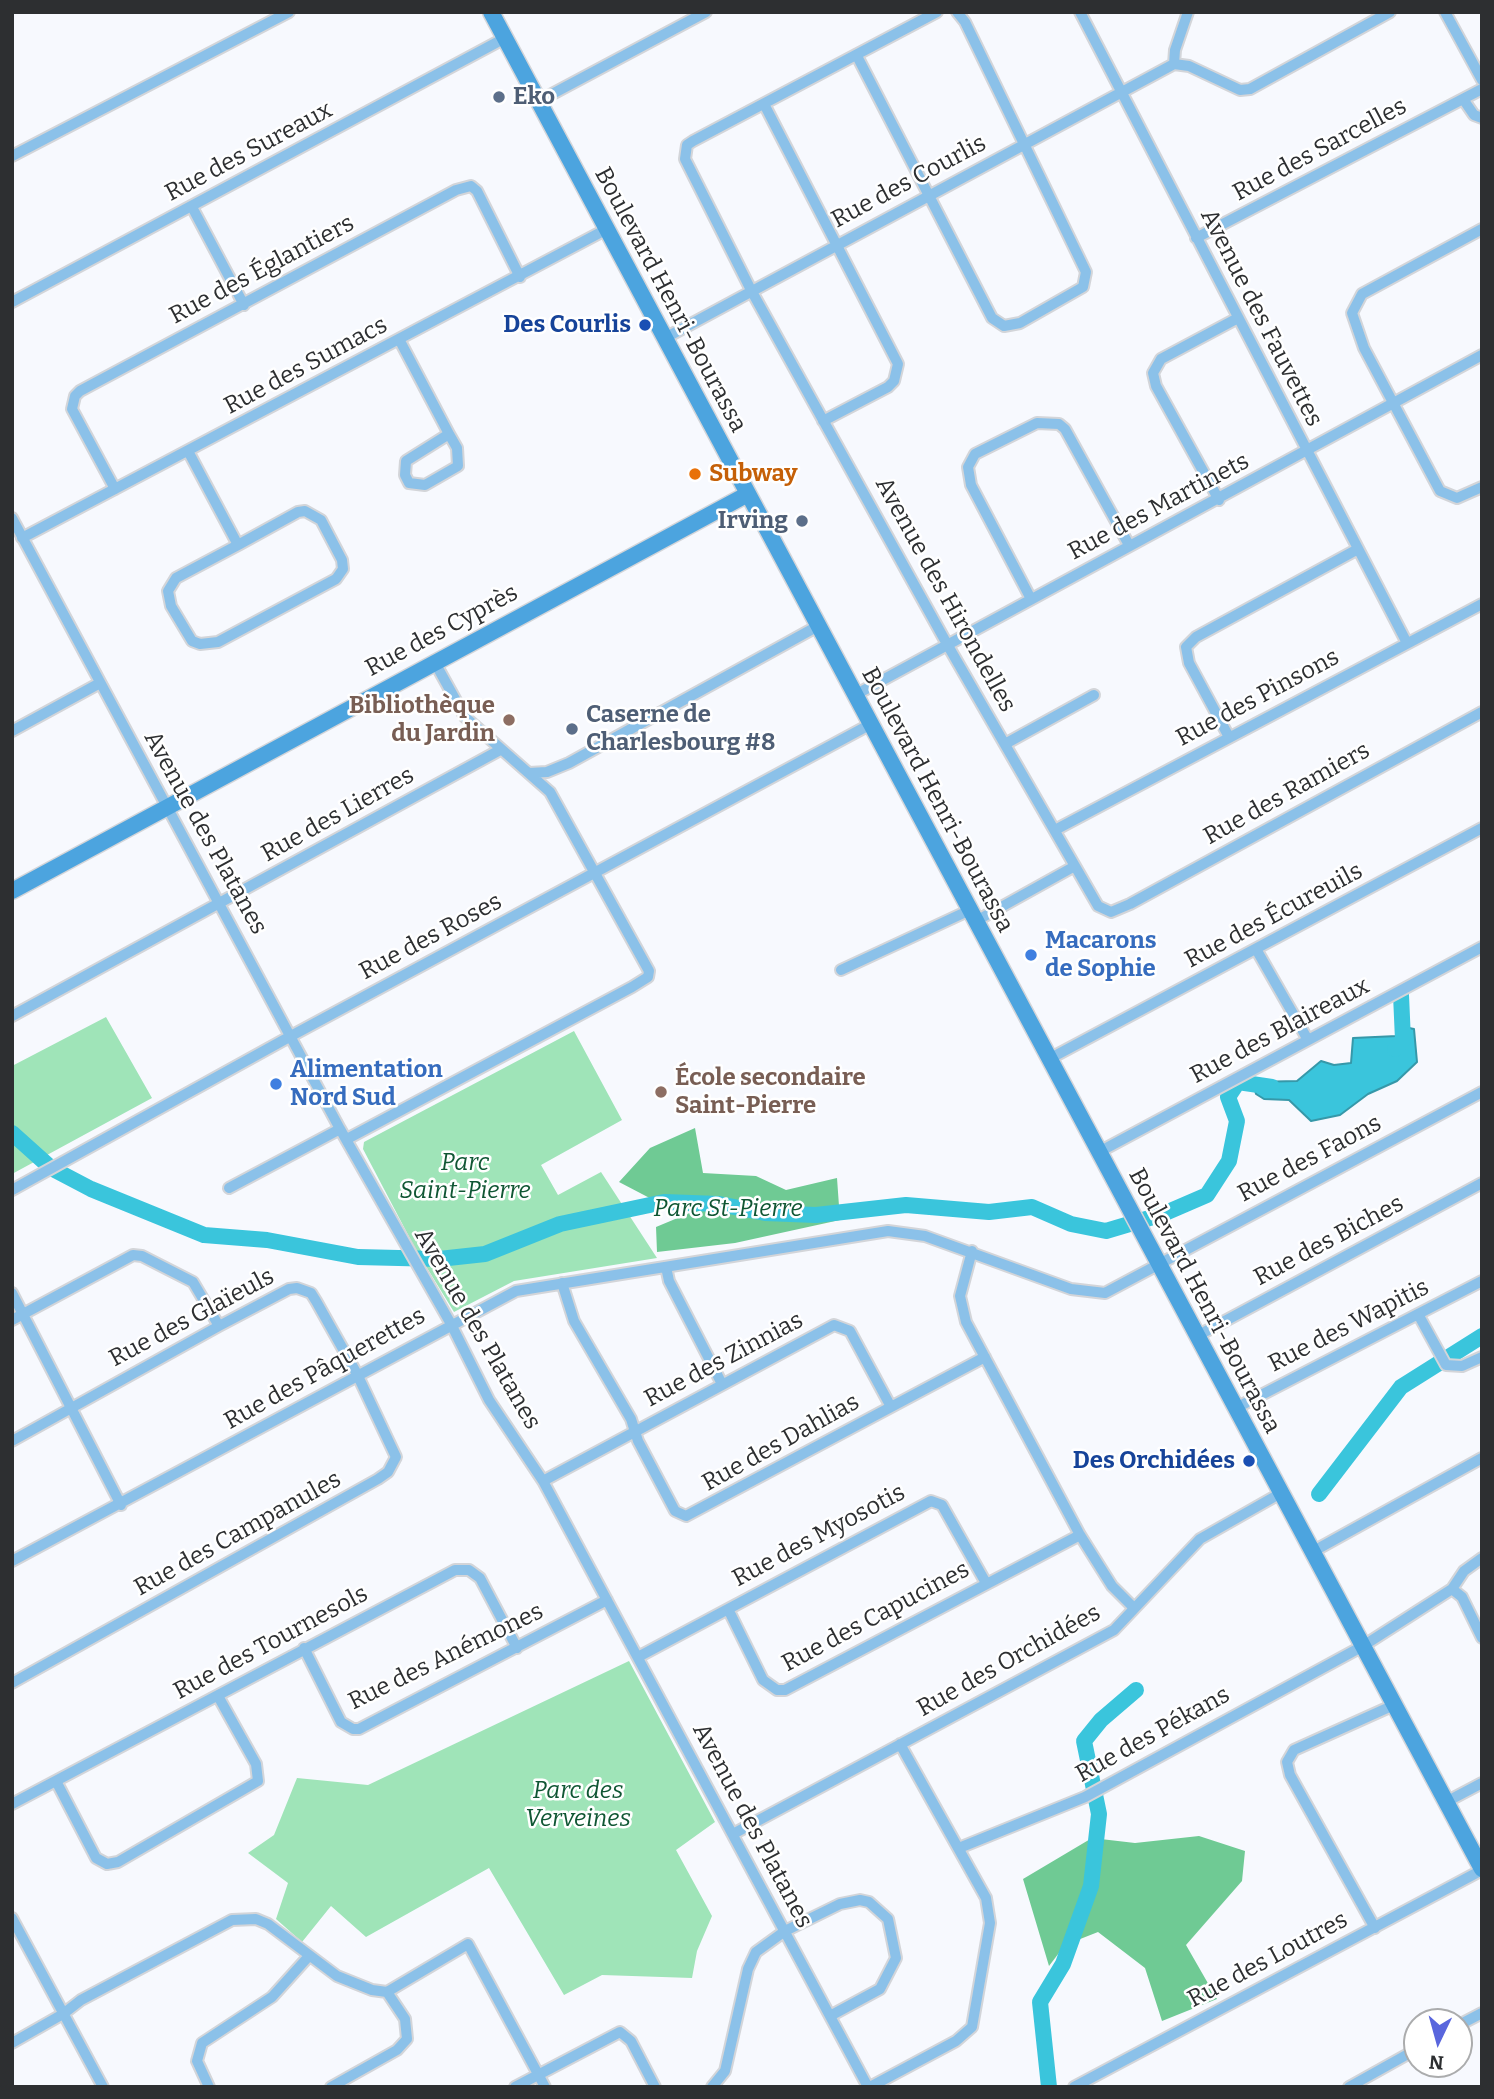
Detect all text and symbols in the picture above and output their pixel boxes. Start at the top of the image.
place label: Eko [513,83,555,111]
marker: Eko [491,89,507,105]
street label: Rue des Sarcelles [1228,92,1412,208]
street label: Rue des Sureaux [161,96,337,208]
street label: Rue des Courlis [827,129,991,235]
street label: Boulevard Henri-Bourassa [588,163,752,437]
street label: Avenue des Fauvettes [1194,204,1328,432]
street label: Rue des Églantiers [165,209,359,331]
street label: Rue des Sumacs [220,311,392,421]
place label: Des Courlis [503,311,631,339]
marker: Des Courlis [637,317,653,333]
street label: Rue des Martinets [1064,447,1254,567]
place label: Subway [709,460,798,488]
marker: Subway [687,466,703,482]
street label: Avenue des Hirondelles [868,473,1022,717]
place label: Irving [718,507,788,535]
marker: Irving [794,513,810,529]
street label: Rue des Cyprès [361,579,523,683]
street label: Rue des Pinsons [1172,643,1344,753]
street label: Boulevard Henri-Bourassa [855,663,1019,937]
place label: Bibliothèque du Jardin [349,692,495,748]
place label: Caserne de Charlesbourg #8 [586,701,775,757]
marker: Bibliothèque du Jardin [501,712,517,728]
marker: Caserne de Charlesbourg #8 [564,721,580,737]
street label: Avenue des Platanes [137,726,273,940]
street label: Rue des Ramiers [1199,736,1375,852]
street label: Rue des Lierres [257,761,419,869]
street label: Rue des Écureuils [1180,857,1368,975]
street label: Rue des Roses [355,887,507,987]
place label: Macarons de Sophie [1045,927,1157,983]
marker: Macarons de Sophie [1023,947,1039,963]
street label: Rue des Blaireaux [1186,972,1374,1090]
place label: Alimentation Nord Sud [290,1056,443,1112]
place label: École secondaire Saint-Pierre [675,1064,866,1120]
marker: Alimentation Nord Sud [268,1076,284,1092]
marker: École secondaire Saint-Pierre [653,1084,669,1100]
street label: Rue des Faons [1233,1109,1387,1209]
park label: Parc Saint-Pierre [399,1149,531,1205]
street label: Boulevard Henri-Bourassa [1122,1164,1286,1438]
street label: Rue des Biches [1249,1189,1409,1293]
park label: Parc St-Pierre [654,1195,802,1223]
street label: Avenue des Platanes [408,1223,546,1435]
street label: Rue des Glaïeuls [105,1262,279,1374]
street label: Rue des Wapitis [1264,1273,1434,1379]
street label: Rue des Pâquerettes [219,1302,431,1436]
street label: Rue des Zinnias [640,1306,808,1414]
street label: Rue des Dahlias [698,1388,864,1498]
place label: Des Orchidées [1073,1447,1235,1475]
marker: Des Orchidées [1241,1453,1257,1469]
street label: Rue des Campanules [130,1465,346,1603]
street label: Rue des Myosotis [728,1478,910,1594]
street label: Rue des Capucines [777,1555,975,1679]
street label: Rue des Tournesols [169,1580,373,1706]
street label: Rue des Anémones [344,1597,548,1717]
street label: Rue des Orchidées [912,1599,1106,1723]
street label: Rue des Pékans [1071,1681,1235,1789]
street label: Avenue des Platanes [686,1719,818,1933]
park label: Parc des Verveines [525,1777,631,1833]
street label: Rue des Loutres [1183,1906,1353,2014]
north arrow [1403,2008,1473,2078]
text: N [1428,2050,1445,2075]

